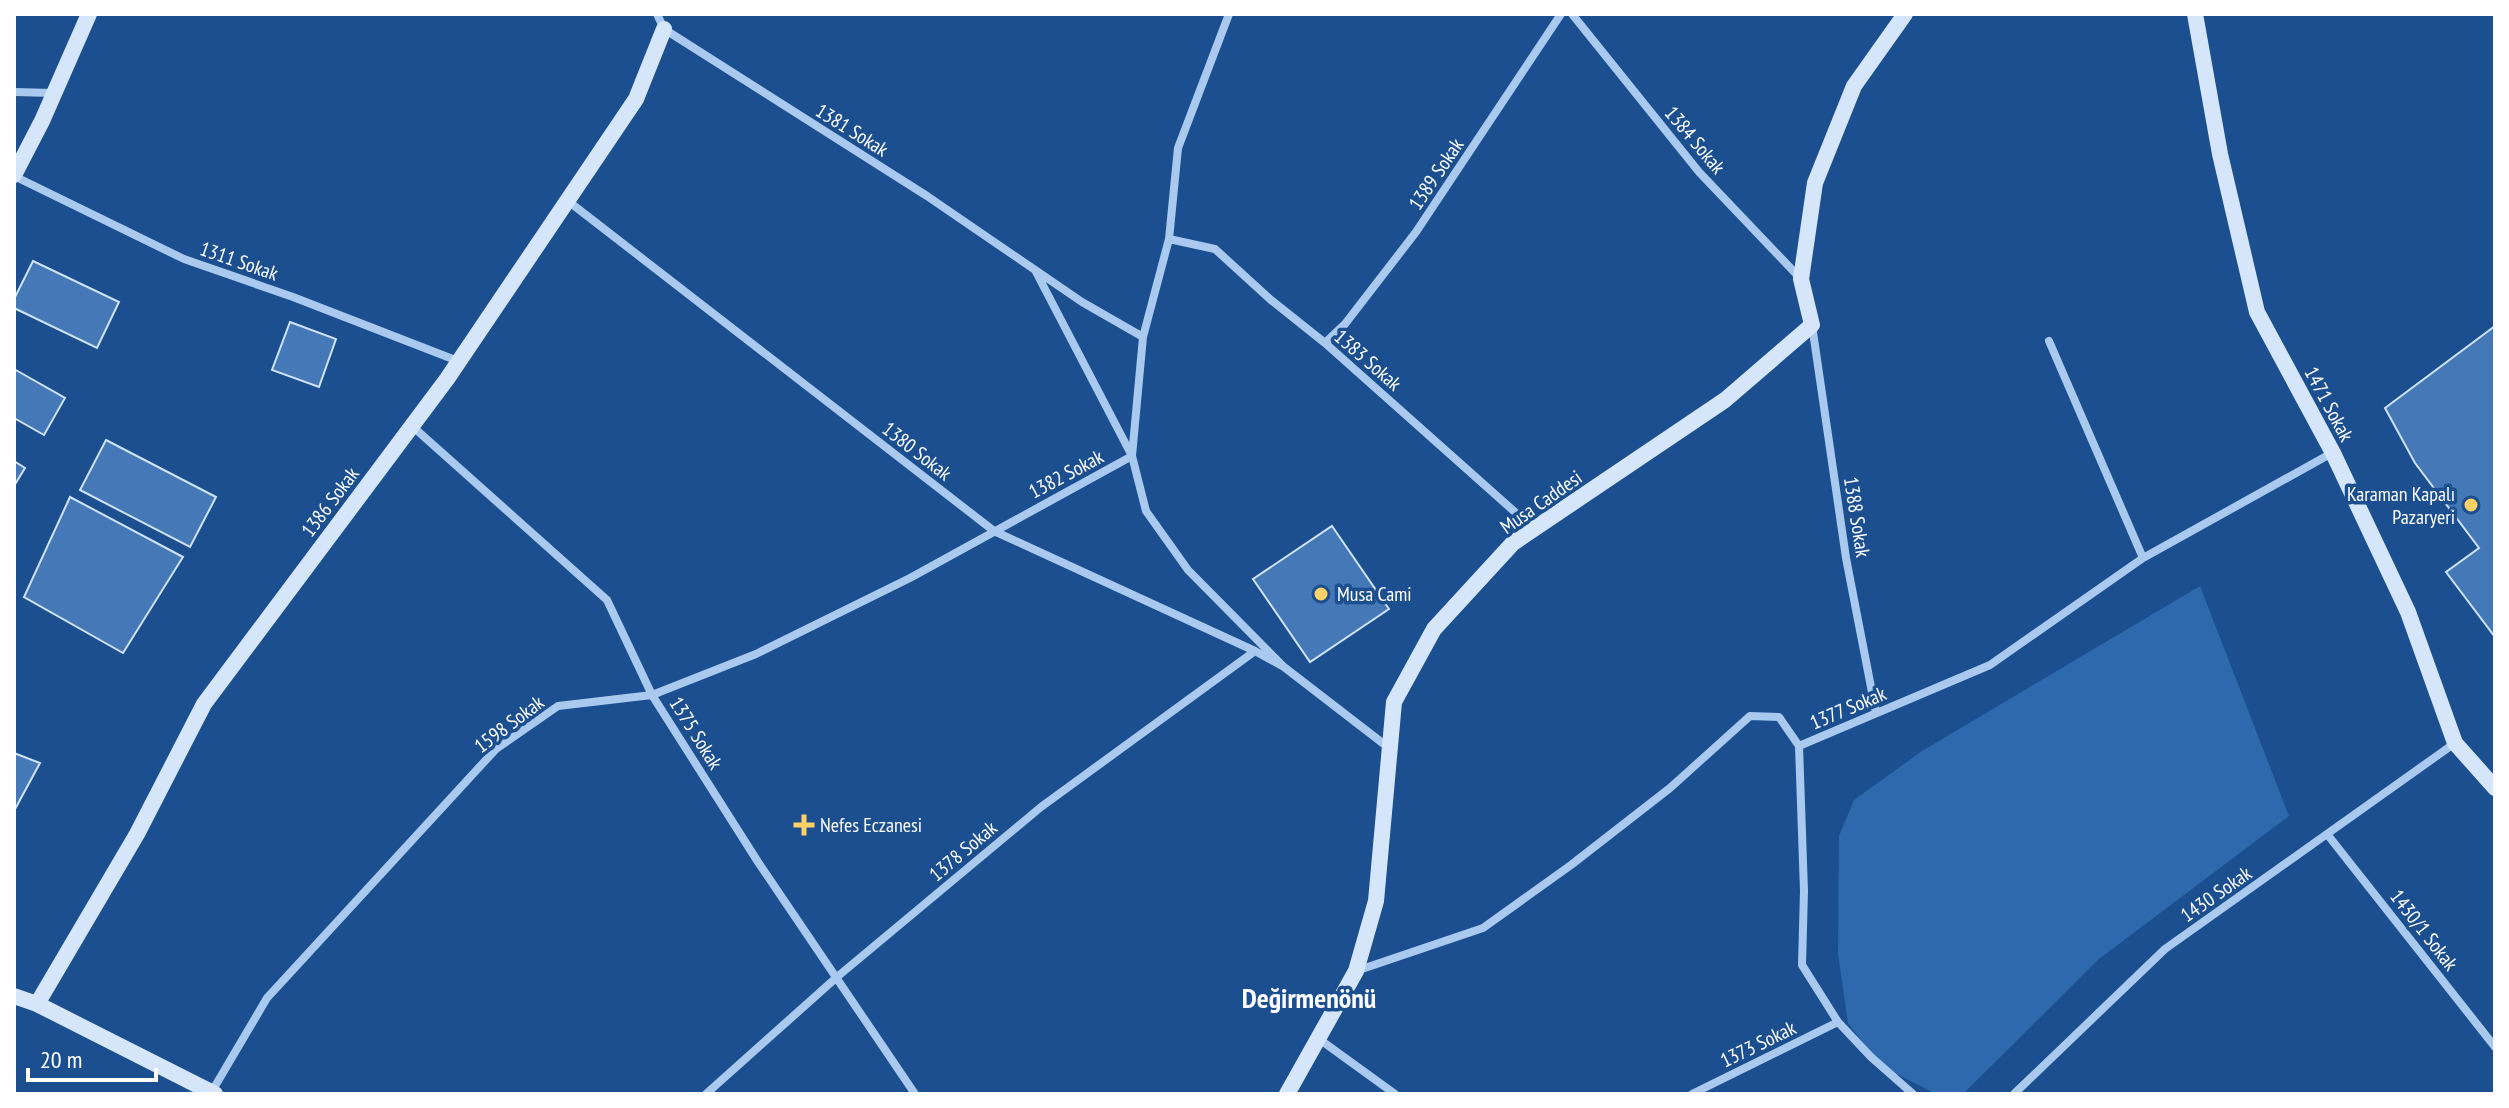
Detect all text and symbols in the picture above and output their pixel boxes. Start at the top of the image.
street label: 1381 Sokak [811,98,893,163]
street label: 1384 Sokak [1659,101,1731,180]
street label: 1389 Sokak [1403,133,1470,215]
street label: 1311 Sokak [196,236,282,287]
street label: 1383 Sokak [1329,324,1407,397]
street label: 1471 Sokak [2299,362,2360,446]
street label: 1380 Sokak [877,416,957,486]
street label: 1382 Sokak [1024,443,1108,504]
street label: 1386 Sokak [295,462,365,542]
street label: Musa Caddesi [1495,464,1587,540]
street label: 1388 Sokak [1838,475,1876,559]
place label: Karaman Kapalı Pazaryeri [2347,481,2455,530]
marker: Karaman Kapalı Pazaryeri [2462,496,2480,514]
place label: Musa Cami [1337,581,1412,607]
marker: Musa Cami [1312,585,1330,603]
street label: 1377 Sokak [1806,680,1890,736]
street label: 1598 Sokak [469,689,549,759]
street label: 1375 Sokak [664,692,729,774]
place label: Nefes Eczanesi [820,812,922,838]
street label: 1378 Sokak [924,815,1003,887]
marker: Nefes Eczanesi [795,816,813,834]
street label: 1430 Sokak [2175,860,2257,928]
street label: 1430/1 Sokak [2384,884,2464,976]
district label: Değirmenönü [1242,979,1376,1016]
street label: 1373 Sokak [1716,1014,1800,1073]
scale bar [28,1032,156,1082]
text: 20 m [40,1044,82,1075]

